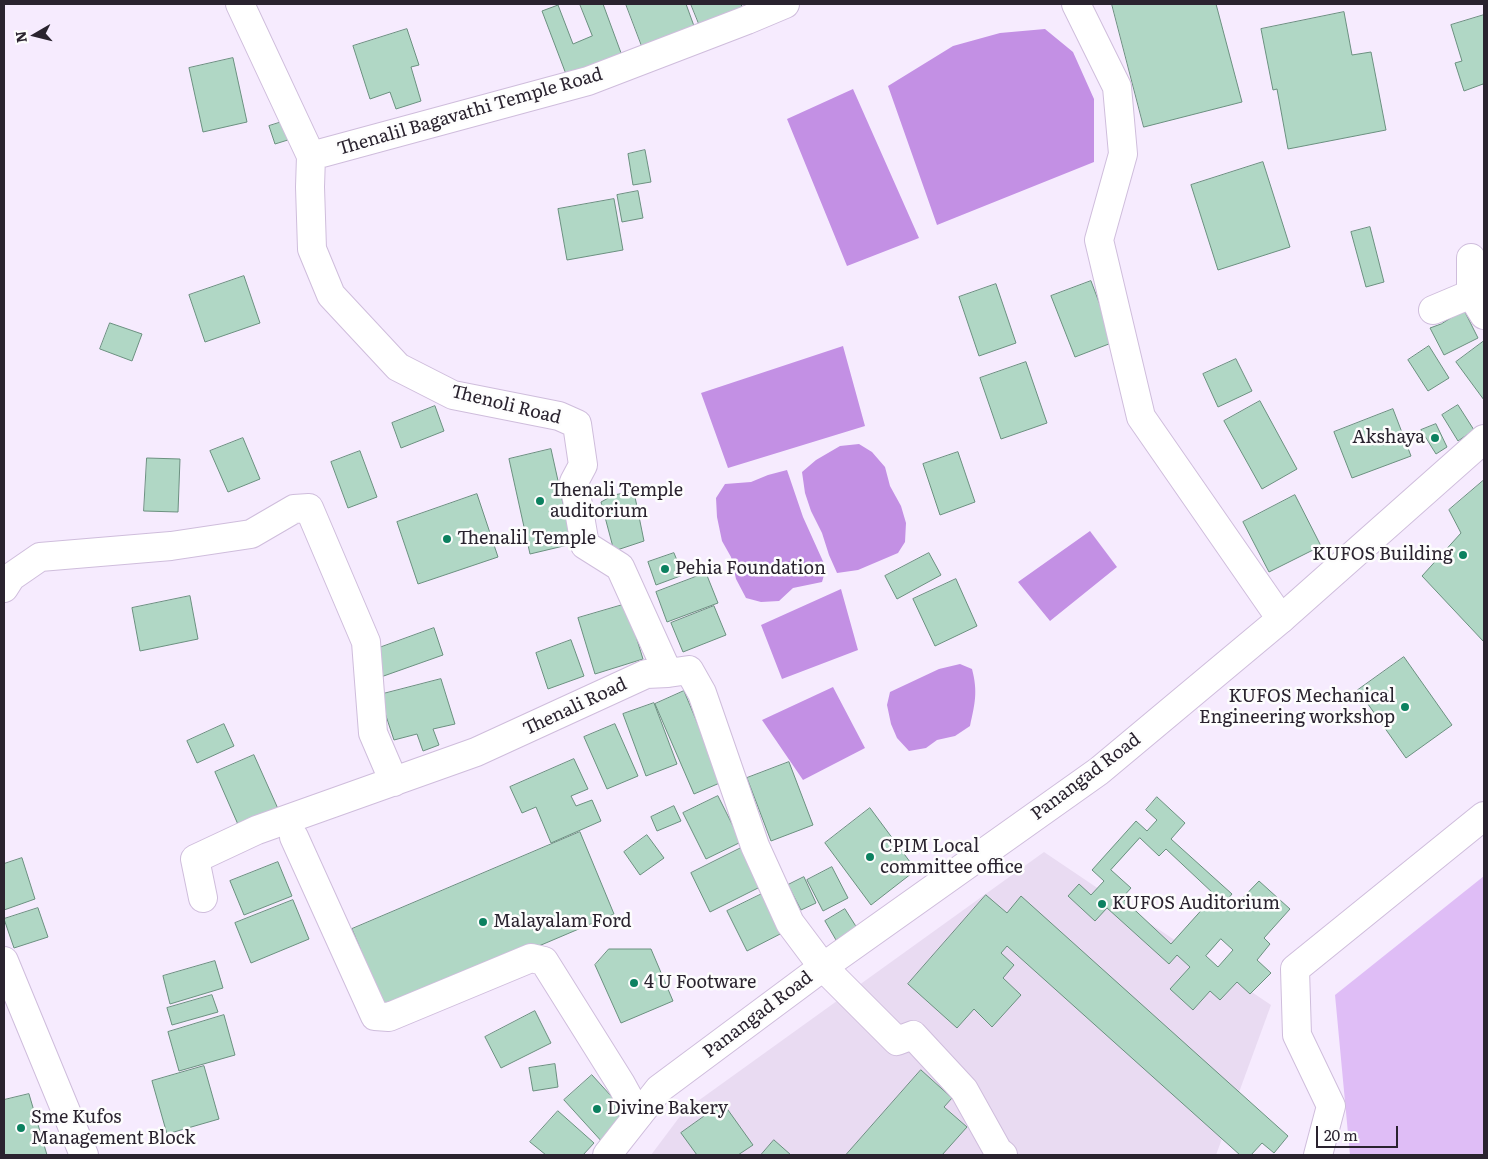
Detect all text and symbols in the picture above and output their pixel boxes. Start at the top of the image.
north arrow [10,10,60,60]
text: N [9,30,31,44]
street label: Thenalil Bagavathi Temple Road [335,64,605,160]
street label: Thenoli Road [449,381,563,429]
place label: Akshaya [1352,427,1425,449]
marker: Akshaya [1429,432,1441,444]
place label: Thenali Temple auditorium [550,480,683,522]
marker: Thenali Temple auditorium [534,495,546,507]
place label: Thenalil Temple [457,528,596,550]
marker: Thenalil Temple [441,533,453,545]
place label: KUFOS Building [1312,544,1453,566]
marker: KUFOS Building [1457,549,1469,561]
place label: Pehia Foundation [675,558,826,580]
marker: Pehia Foundation [659,563,671,575]
street label: Thenali Road [520,674,630,740]
place label: KUFOS Mechanical Engineering workshop [1199,686,1395,729]
marker: KUFOS Mechanical Engineering workshop [1399,701,1411,713]
street label: Panangad Road [1027,729,1145,825]
place label: CPIM Local committee office [880,836,1023,879]
marker: CPIM Local committee office [864,851,876,863]
place label: KUFOS Auditorium [1112,893,1280,915]
marker: KUFOS Auditorium [1096,898,1108,910]
place label: Malayalam Ford [493,911,632,933]
marker: Malayalam Ford [477,916,489,928]
street label: Panangad Road [699,967,817,1063]
place label: 4 U Footware [644,972,756,994]
marker: 4 U Footware [628,977,640,989]
place label: Divine Bakery [607,1098,728,1120]
marker: Divine Bakery [591,1103,603,1115]
place label: Sme Kufos Management Block [31,1107,196,1150]
scale bar [1318,1116,1400,1148]
marker: Sme Kufos Management Block [15,1122,27,1134]
text: 20 m [1324,1123,1358,1146]

